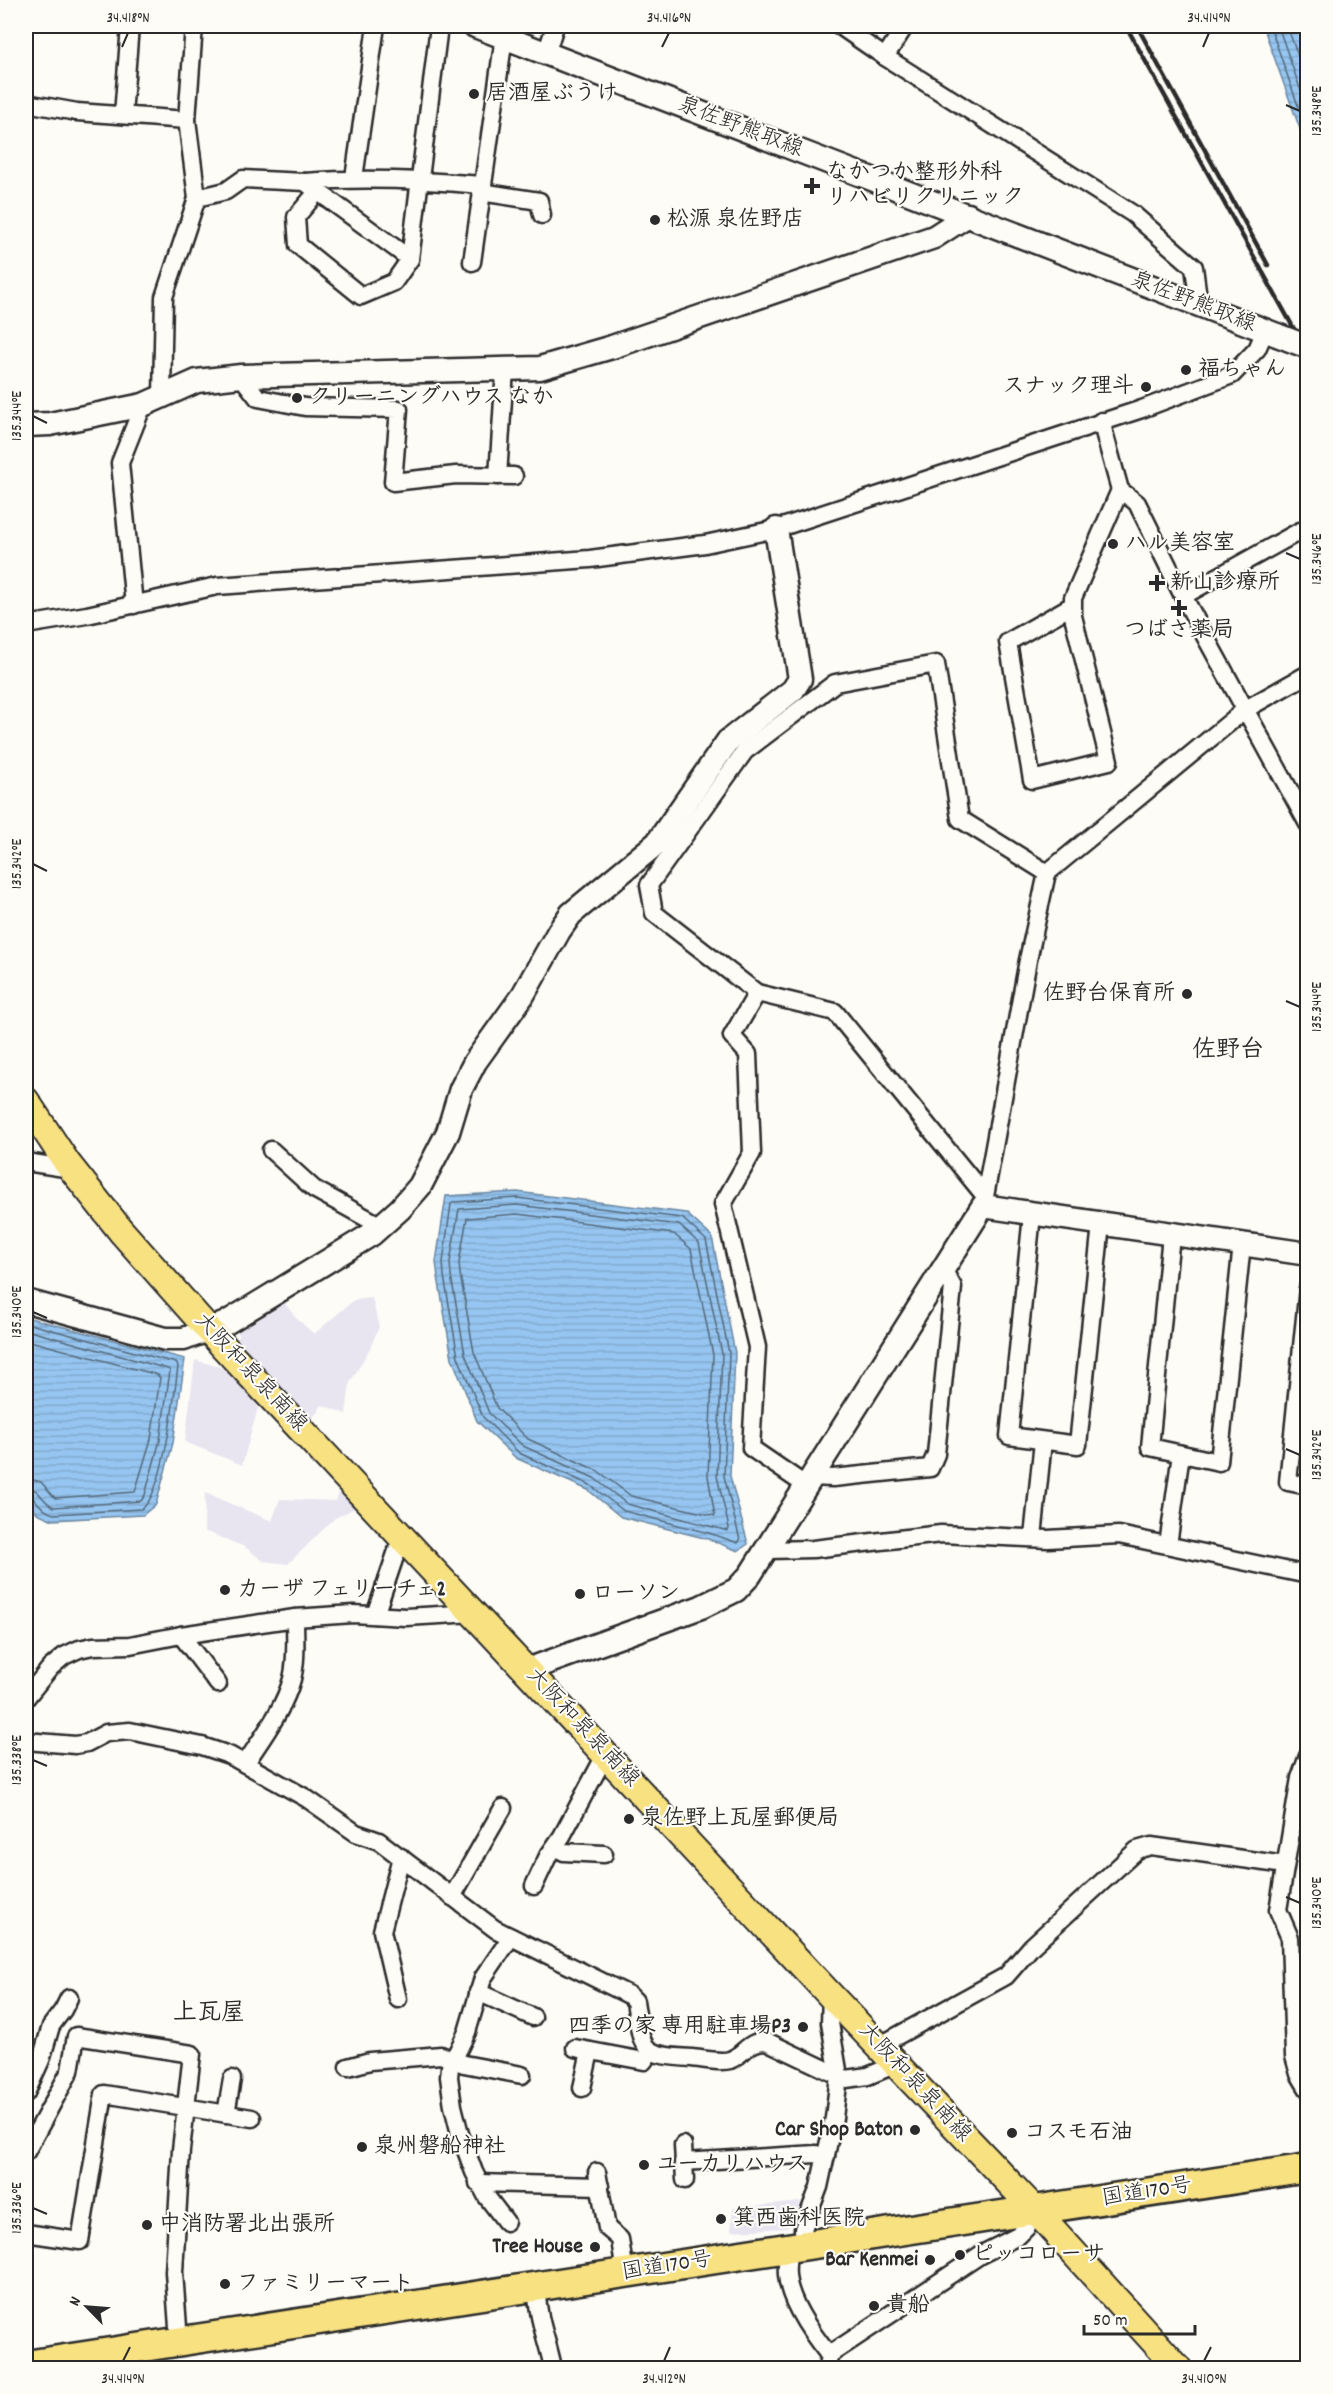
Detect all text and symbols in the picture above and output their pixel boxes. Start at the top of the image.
text: 34.418°N [106,8,150,30]
text: 34.416°N [647,8,691,30]
text: 34.414°N [1187,8,1231,30]
place label: 居酒屋ぶうけ [486,79,618,110]
text: 135.348°E [1307,86,1329,136]
marker: 居酒屋ぶうけ [467,87,481,101]
street label: 泉佐野熊取線 [673,90,807,166]
place label: なかつか整形外科 リハビリクリニック [826,158,1024,214]
marker: なかつか整形外科 リハビリクリニック [803,177,821,195]
place label: 松源 泉佐野店 [667,205,804,236]
marker: 松源 泉佐野店 [648,213,662,227]
street label: 泉佐野熊取線 [1126,265,1260,341]
place label: 福ちゃん [1198,355,1286,386]
marker: 福ちゃん [1179,363,1193,377]
place label: スナック理斗 [1002,372,1134,403]
marker: スナック理斗 [1139,380,1153,394]
place label: クリーニングハウス なか [309,383,553,414]
text: 135.344°E [7,391,29,441]
marker: クリーニングハウス なか [290,391,304,405]
place label: ハル美容室 [1125,529,1235,560]
text: 135.346°E [1307,533,1329,585]
marker: ハル美容室 [1106,537,1120,551]
place label: 新山診療所 [1170,568,1280,599]
marker: 新山診療所 [1148,574,1166,592]
marker: つばさ薬局 [1172,601,1186,615]
place label: つばさ薬局 [1124,616,1234,647]
text: 135.342°E [7,839,29,889]
place label: 佐野台保育所 [1043,979,1175,1010]
text: 135.344°E [1307,982,1329,1032]
marker: 佐野台保育所 [1180,987,1194,1001]
district label: 佐野台 [1192,1034,1264,1068]
text: 135.340°E [7,1286,29,1338]
street label: 大阪和泉泉南線 [186,1306,314,1440]
text: 135.342°E [1307,1430,1329,1480]
place label: カーザ フェリーチェ2 [237,1575,446,1606]
place label: ローソン [592,1579,680,1610]
marker: カーザ フェリーチェ2 [218,1583,232,1597]
marker: ローソン [573,1587,587,1601]
street label: 大阪和泉泉南線 [518,1661,646,1795]
text: 135.338°E [7,1735,29,1785]
place label: 泉佐野上瓦屋郵便局 [641,1804,839,1835]
marker: 泉佐野上瓦屋郵便局 [622,1812,636,1826]
text: 135.340°E [1307,1877,1329,1929]
district label: 上瓦屋 [173,1997,245,2031]
place label: 四季の家 専用駐車場P3 [568,2012,791,2043]
street label: 大阪和泉泉南線 [850,2016,978,2150]
marker: 四季の家 専用駐車場P3 [796,2020,810,2034]
place label: Car Shop Baton [775,2115,903,2146]
place label: コスモ石油 [1024,2118,1133,2149]
marker: Car Shop Baton [908,2123,922,2137]
marker: コスモ石油 [1005,2126,1019,2140]
place label: 泉州磐船神社 [374,2132,506,2163]
marker: 泉州磐船神社 [355,2140,369,2154]
place label: ユーカリハウス [656,2150,808,2181]
marker: ユーカリハウス [637,2158,651,2172]
street label: 国道170号 [1100,2171,1194,2215]
text: 135.336°E [7,2182,29,2234]
place label: 箕西歯科医院 [733,2204,865,2235]
place label: 中消防署北出張所 [159,2210,335,2241]
marker: 箕西歯科医院 [714,2212,728,2226]
marker: 中消防署北出張所 [140,2218,154,2232]
place label: Tree House [492,2232,583,2263]
marker: Tree House [588,2240,602,2254]
place label: ピッコローサ [972,2240,1105,2271]
street label: 国道170号 [620,2245,714,2289]
place label: Bar Kenmei [825,2245,918,2276]
marker: ピッコローサ [953,2248,967,2262]
marker: Bar Kenmei [923,2253,937,2267]
place label: ファミリーマート [237,2269,414,2300]
north arrow [57,2277,117,2337]
marker: ファミリーマート [218,2277,232,2291]
place label: 貴船 [886,2291,930,2322]
text: N [64,2293,88,2310]
scale bar [1084,2298,1195,2336]
marker: 貴船 [867,2299,881,2313]
text: 50 m [1093,2309,1128,2334]
text: 34.414°N [101,2369,145,2391]
text: 34.412°N [642,2369,686,2391]
text: 34.410°N [1181,2369,1227,2391]

